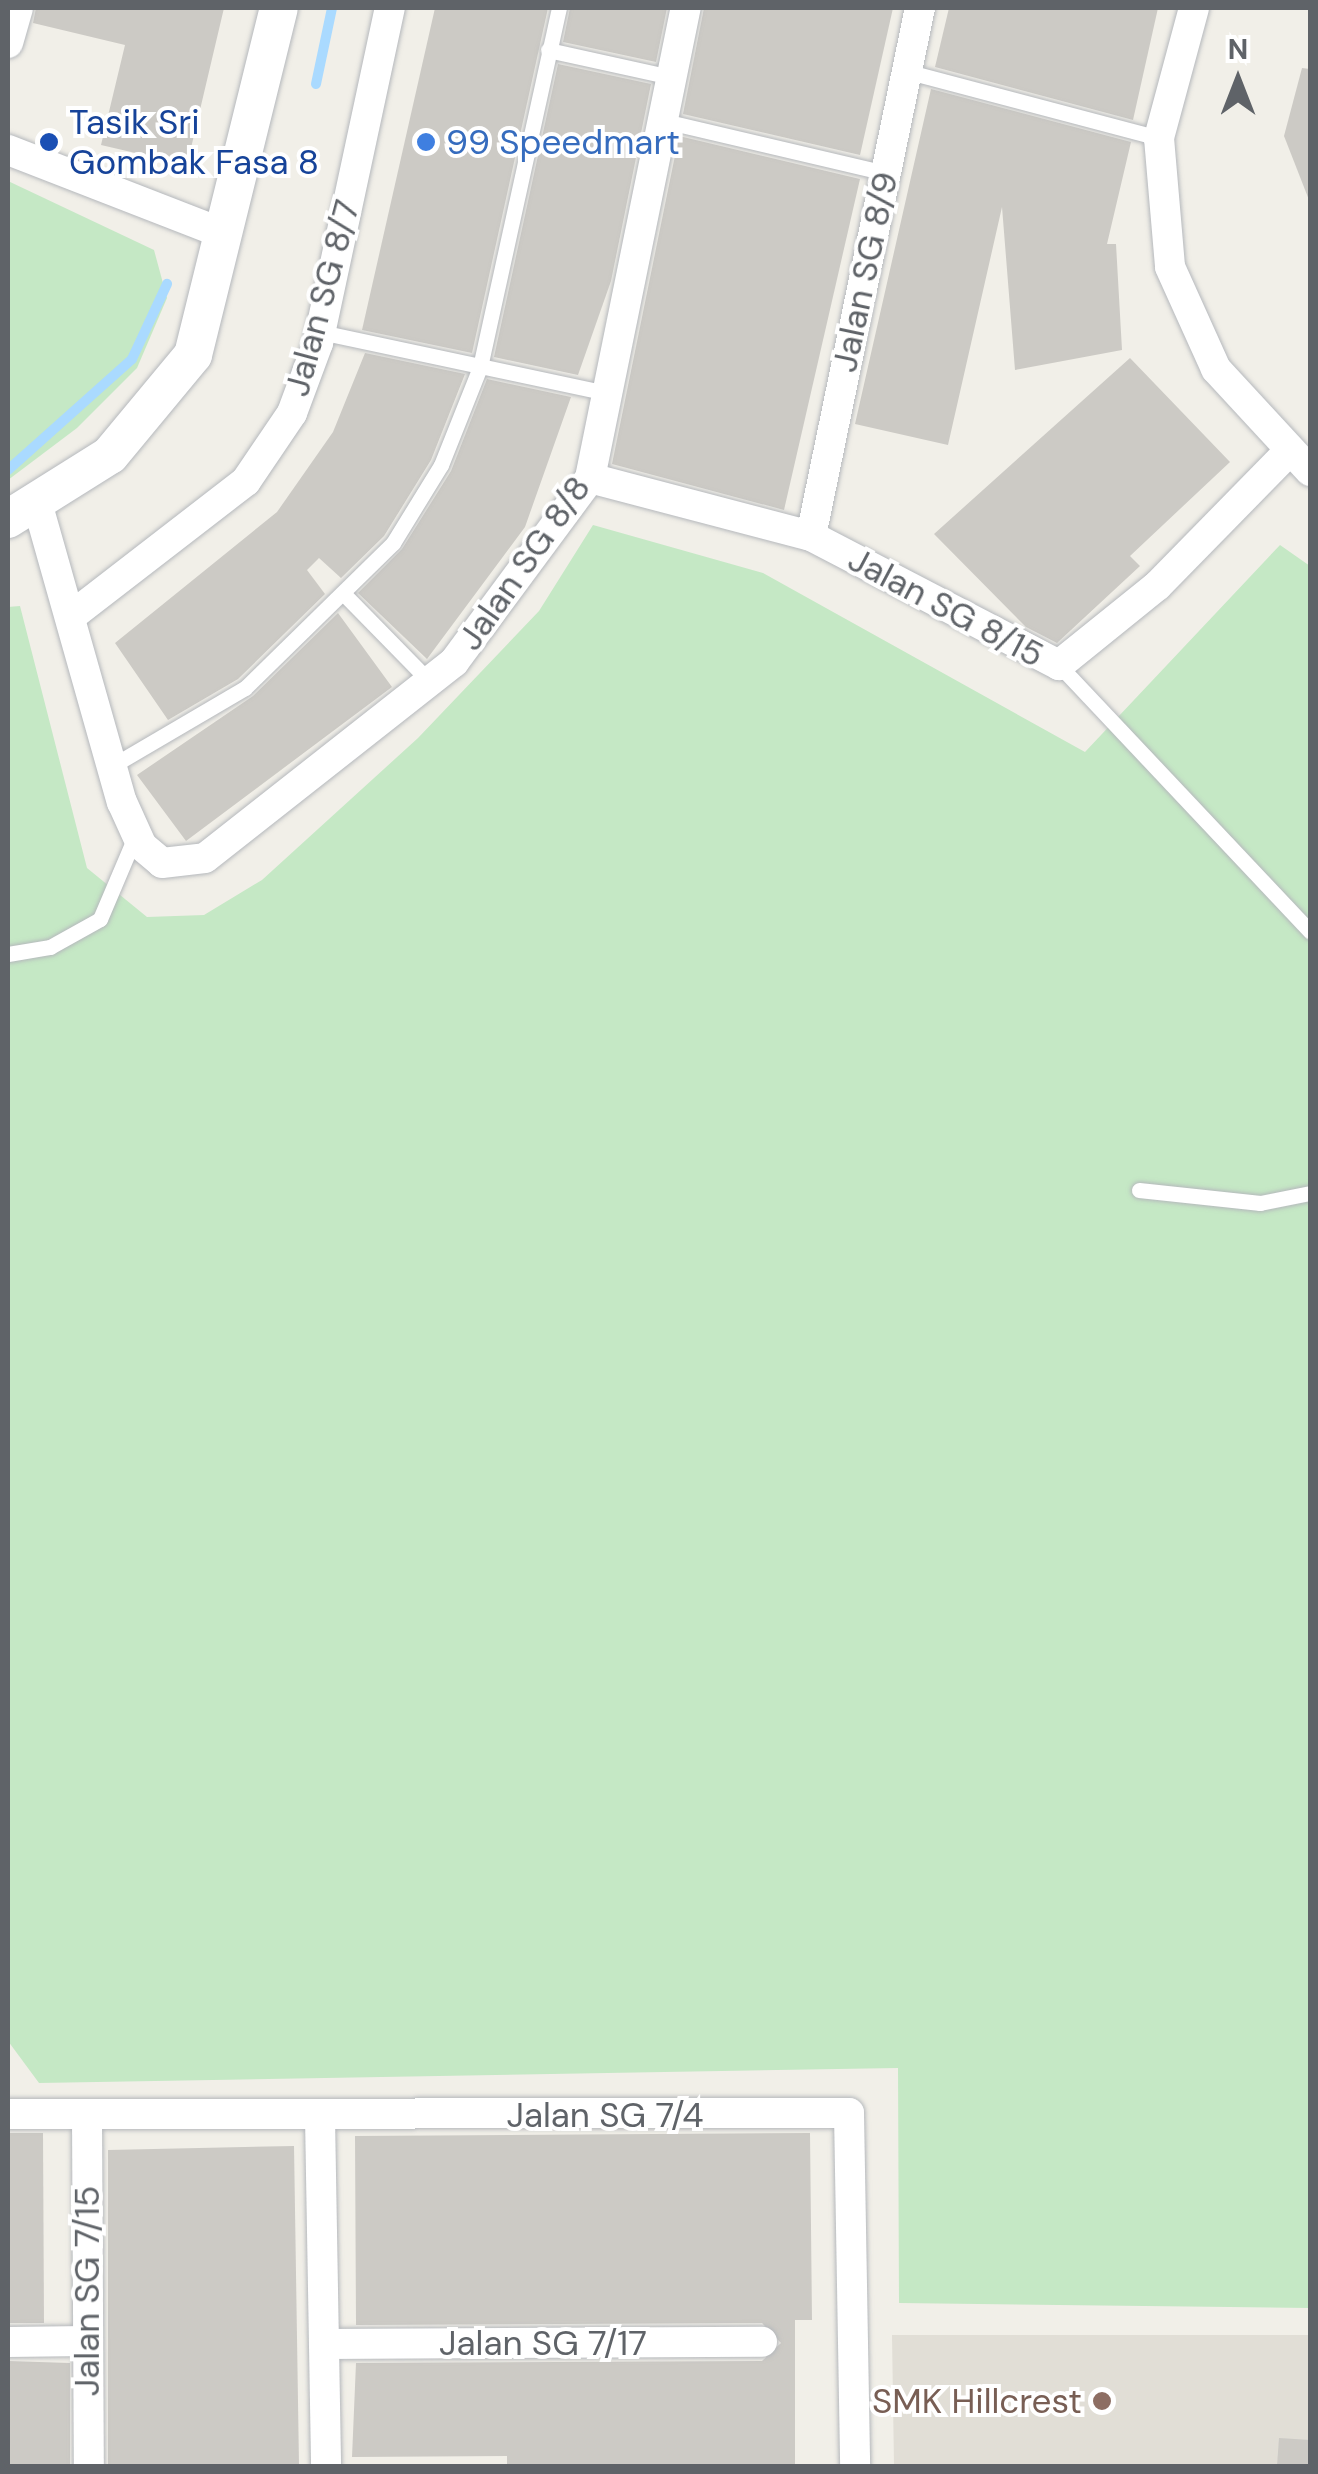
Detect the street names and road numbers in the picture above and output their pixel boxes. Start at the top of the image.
street label: Jalan SG 8/9 [823,168,907,376]
street label: Jalan SG 8/7 [276,195,368,401]
street label: Jalan SG 8/8 [449,468,599,658]
street label: Jalan SG 8/15 [841,538,1051,676]
street label: Jalan SG 7/4 [506,2094,704,2136]
street label: Jalan SG 7/15 [66,2186,108,2396]
street label: Jalan SG 7/17 [439,2322,647,2364]

